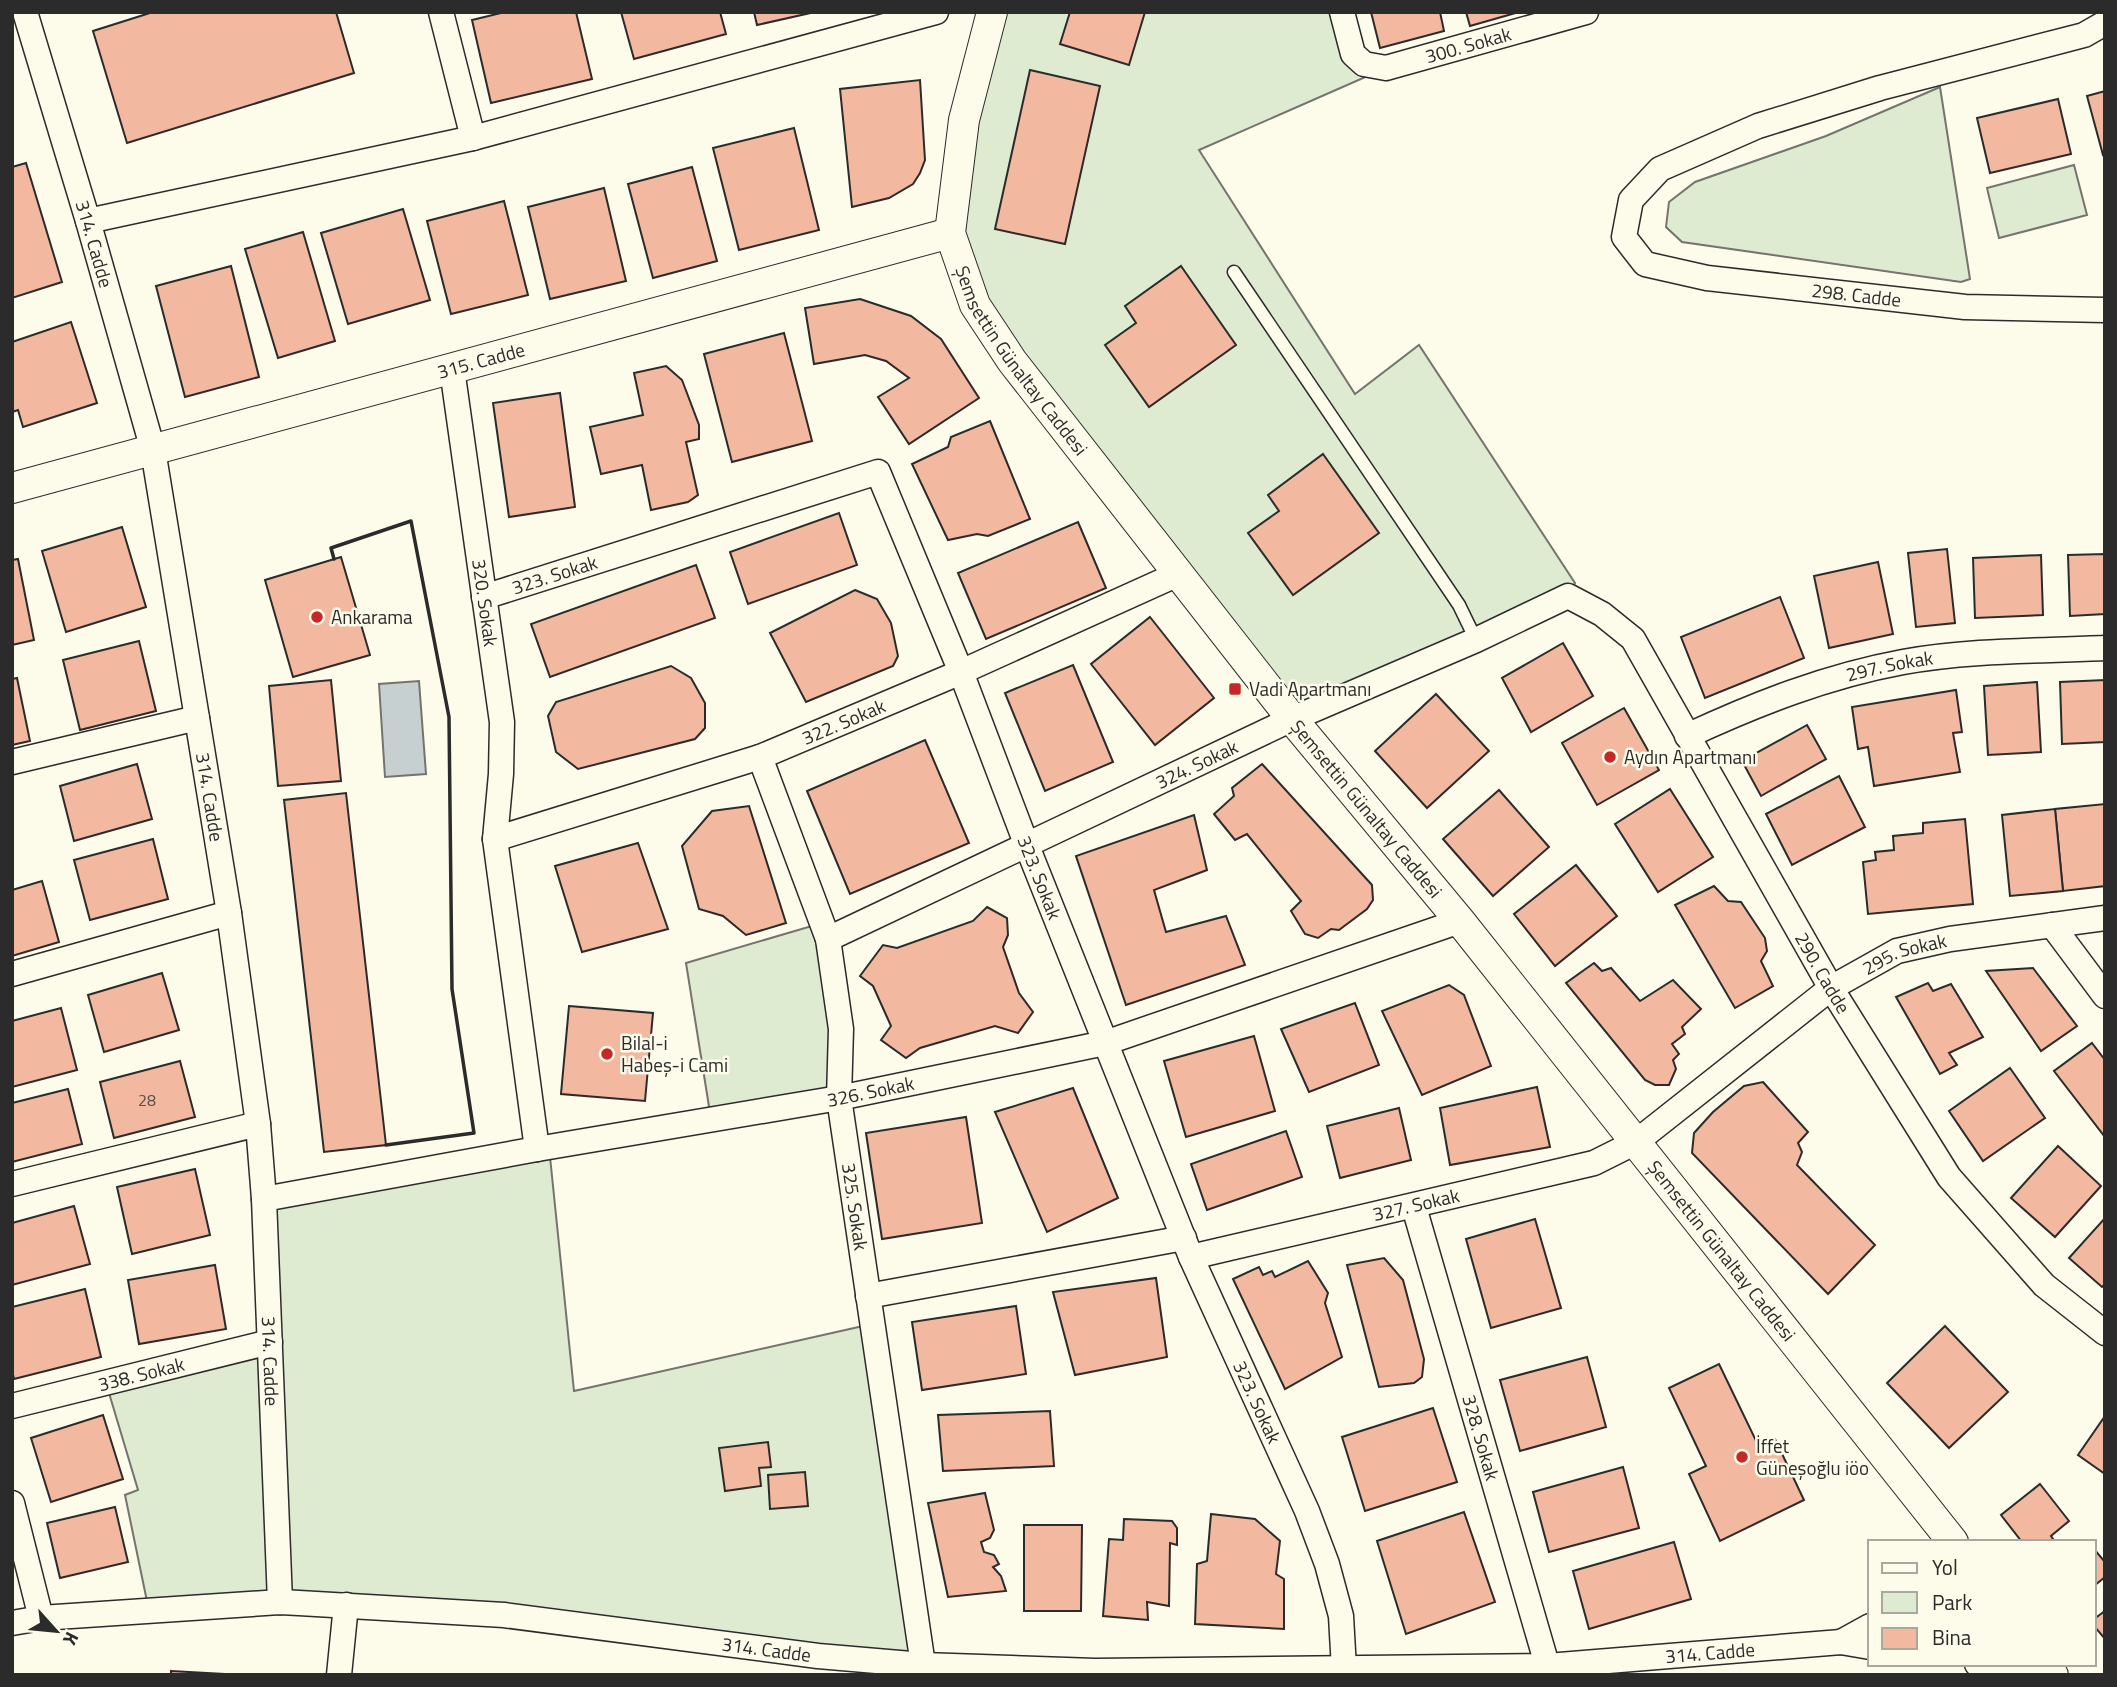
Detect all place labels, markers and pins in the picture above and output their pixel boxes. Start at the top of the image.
place label: Ankarama [331,602,413,631]
marker: Ankarama [309,609,325,625]
place label: Vadi Apartmanı [1249,674,1371,703]
marker: Vadi Apartmanı [1227,681,1243,697]
place label: Aydın Apartmanı [1624,742,1756,771]
marker: Aydın Apartmanı [1602,749,1618,765]
place label: Bilal-i Habeş-i Cami [621,1028,728,1079]
marker: Bilal-i Habeş-i Cami [599,1046,615,1062]
place label: İffet Güneşoğlu iöo [1756,1431,1869,1482]
marker: İffet Güneşoğlu iöo [1734,1449,1750,1465]

